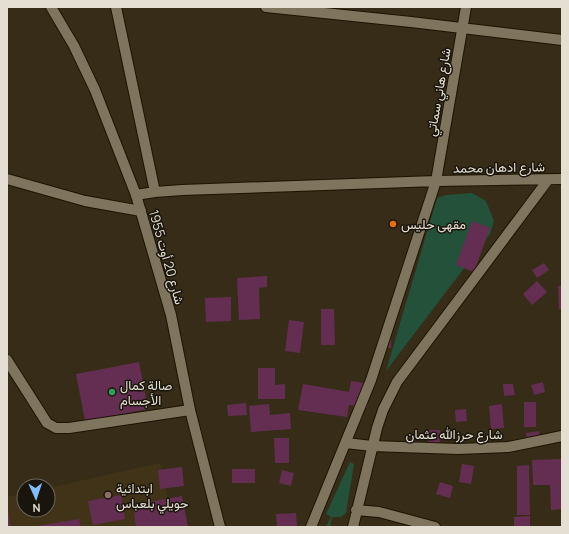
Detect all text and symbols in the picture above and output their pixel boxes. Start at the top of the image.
street label: شارع هاني سماتي [421,46,457,138]
street label: شارع ادهان محمد [453,157,545,178]
street label: شارع 20 أوت 1955 [144,208,189,307]
place label: مقهى حليس [401,215,466,233]
marker: مقهى حليس [388,219,398,229]
place label: صالة كمال الأجسام [120,376,172,409]
marker: صالة كمال الأجسام [107,387,117,397]
street label: شارع حرزالله عثمان [406,425,502,444]
north arrow [16,478,56,518]
place label: ابتدائية حويلي بلعباس [116,479,189,514]
marker: ابتدائية حويلي بلعباس [103,490,113,500]
text: N [32,501,41,516]

